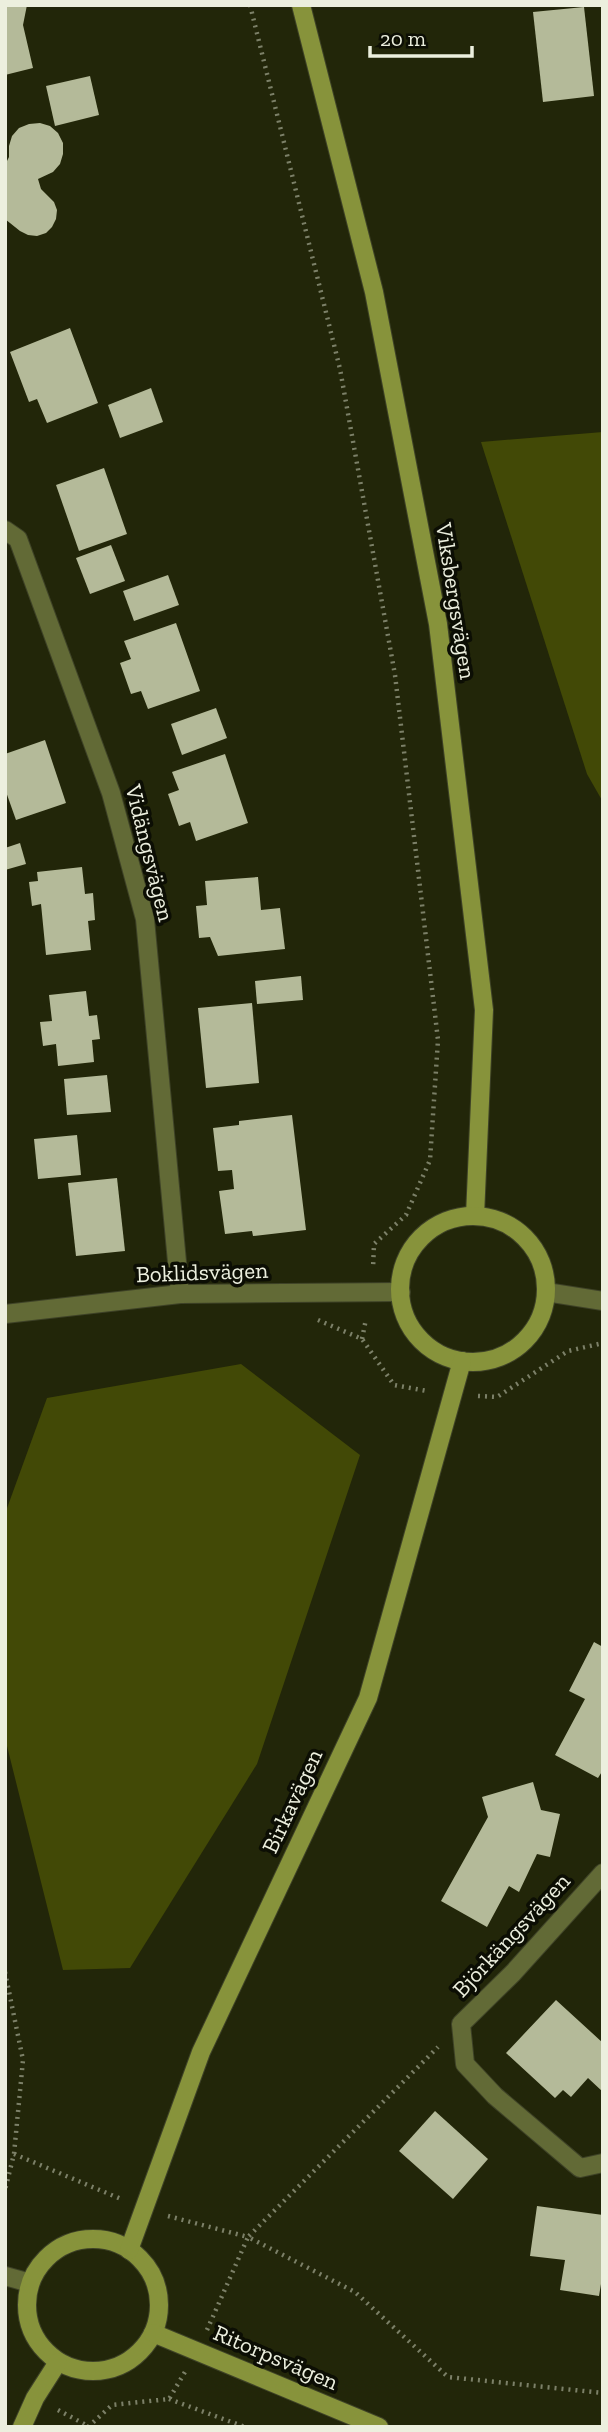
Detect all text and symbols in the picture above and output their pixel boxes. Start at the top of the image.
scale bar [370,14,472,58]
text: 20 m [380,26,426,51]
street label: Viksbergsvägen [430,520,482,681]
street label: Vidängsvägen [119,781,181,924]
street label: Boklidsvägen [135,1256,269,1288]
street label: Birkavägen [256,1744,328,1858]
street label: Björkängsvägen [446,1867,576,2003]
street label: Ritorpsvägen [209,2318,343,2396]

